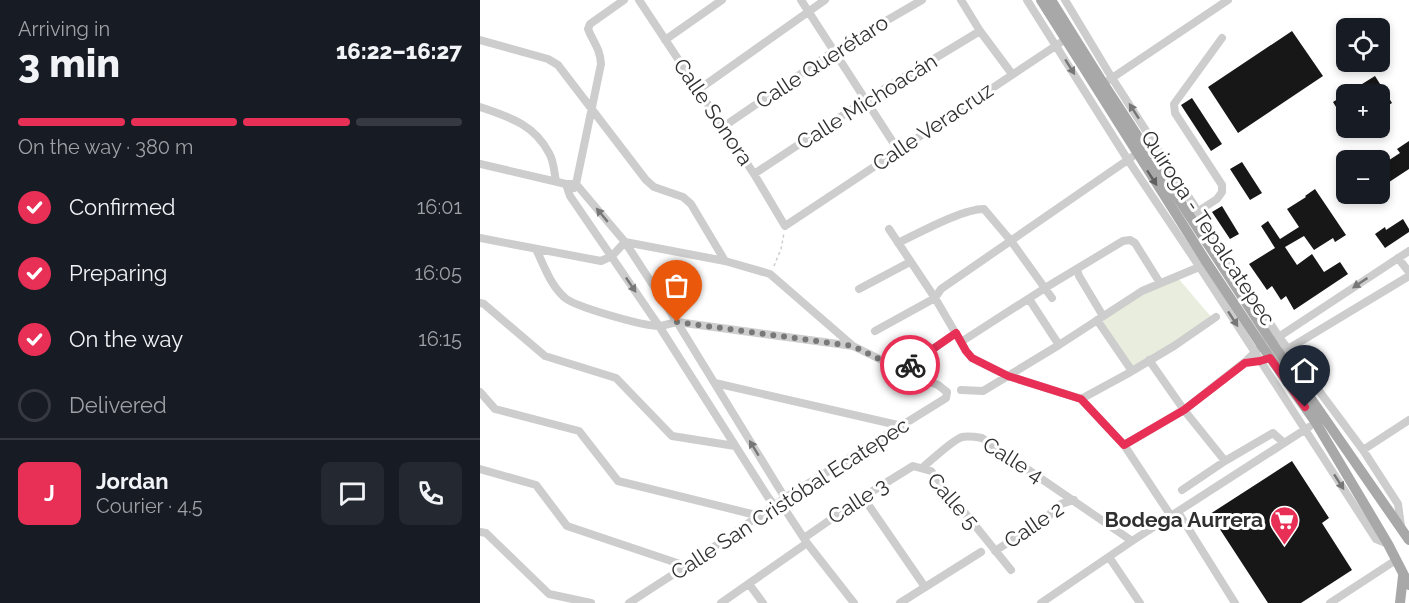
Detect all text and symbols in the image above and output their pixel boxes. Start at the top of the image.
street label: Calle Querétaro [751,9,893,114]
text: Arriving in [18,17,110,41]
map controls [1336,18,1390,204]
button: locate [1336,18,1390,72]
text: 16:22–16:27 [336,38,462,64]
text: 3 min [18,40,120,86]
street label: Calle Michoacán [792,48,942,155]
street label: Calle Sonora [668,53,758,170]
one-way arrow [1064,59,1075,75]
street label: Calle Veracruz [868,77,998,176]
button: + [1336,84,1390,138]
one-way arrow [1128,103,1139,120]
street label: Quiroga - Tepalcatepec [1136,126,1281,330]
text: On the way · 380 m [18,135,193,159]
button: − [1336,150,1390,204]
one-way arrow [1146,169,1158,185]
icon: check [18,191,51,224]
text: Confirmed [69,194,176,220]
text: 16:01 [417,195,462,219]
one-way arrow [596,208,609,223]
icon: check [18,257,51,290]
text: Preparing [69,260,167,286]
pin [651,260,702,322]
text: 16:05 [414,261,462,285]
icon: bag [660,269,693,302]
one-way arrow [626,277,637,294]
one-way arrow [1353,277,1369,289]
one-way arrow [1227,310,1239,326]
icon: check [18,323,51,356]
text: On the way [69,326,183,352]
text: 16:15 [418,327,462,351]
courier [880,335,940,395]
pin [1279,345,1330,407]
icon: bike [894,349,927,382]
icon: home [1288,354,1321,387]
text: Delivered [69,392,167,418]
street label: Calle San Cristóbal Ecatepec [666,412,913,585]
street label: Calle 4 [978,431,1048,488]
one-way arrow [749,439,759,456]
button: chat [321,462,384,525]
button: phone [399,462,462,525]
street label: Calle 5 [922,467,985,534]
text: Jordan [96,468,168,494]
street label: Calle 3 [823,472,892,529]
one-way arrow [1333,474,1344,491]
text: J [44,480,55,506]
text: Courier · 4.5 [96,494,203,518]
street label: Calle 2 [999,496,1068,553]
supermarket icon: Bodega Aurrera [1268,504,1300,546]
place label: Bodega Aurrera [1104,507,1263,532]

